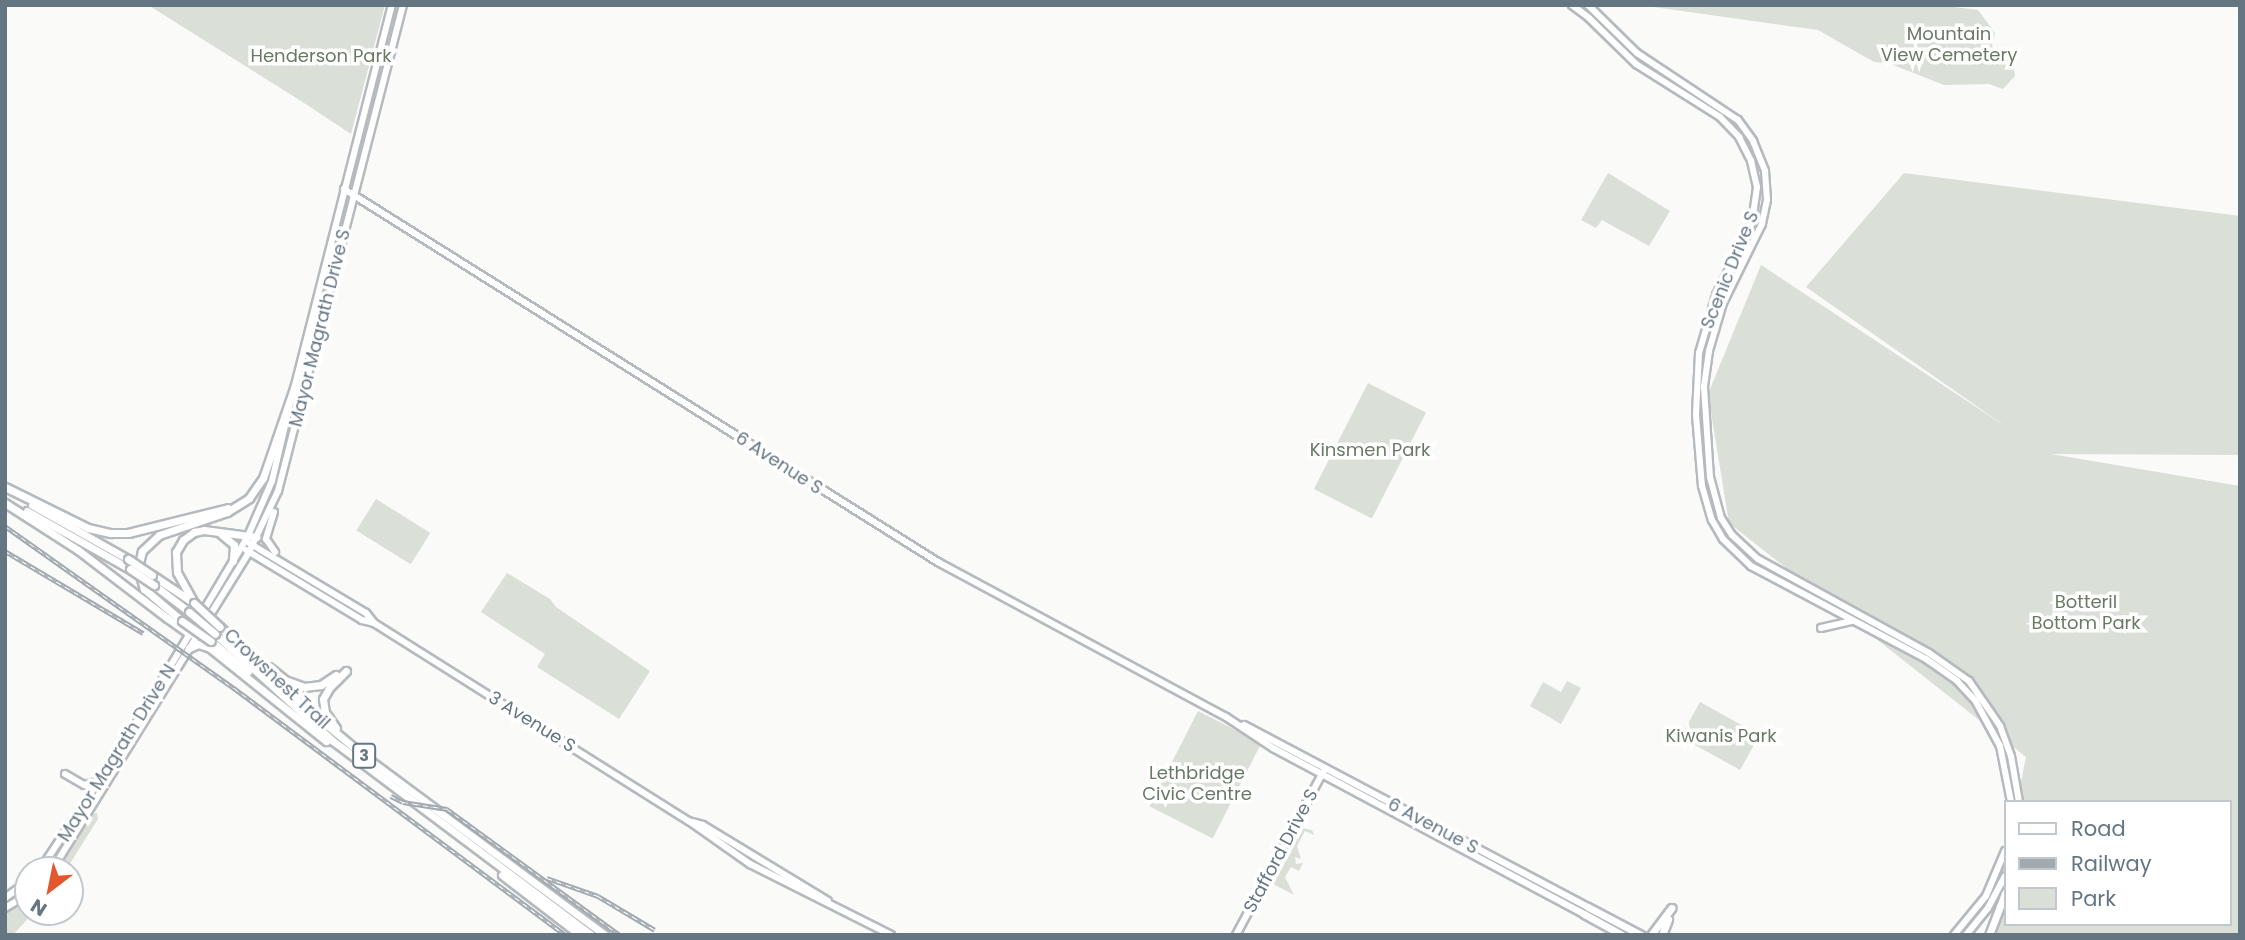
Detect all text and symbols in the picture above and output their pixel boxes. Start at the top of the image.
park label: Mountain View Cemetery [1881,24,2017,66]
park label: Henderson Park [251,45,391,67]
street label: Scenic Drive S [1697,208,1763,332]
street label: Mayor Magrath Drive S [285,227,355,429]
street label: 6 Avenue S [732,427,826,499]
park label: Kinsmen Park [1310,439,1430,461]
park label: Botteril Bottom Park [2031,592,2141,634]
street label: Crowsnest Trail [219,624,335,734]
street label: Mayor Magrath Drive N [54,660,180,846]
street label: 3 Avenue S [485,687,579,757]
park label: Kiwanis Park [1666,725,1776,747]
road number: 3 [352,744,376,768]
park label: Lethbridge Civic Centre [1142,763,1252,806]
street label: Stafford Drive S [1239,786,1323,916]
street label: 6 Avenue S [1384,793,1482,859]
legend [2004,800,2231,926]
text: Road [2071,814,2126,843]
text: Railway [2071,849,2152,878]
north arrow [14,856,84,926]
text: Park [2071,884,2116,913]
text: N [25,892,52,923]

